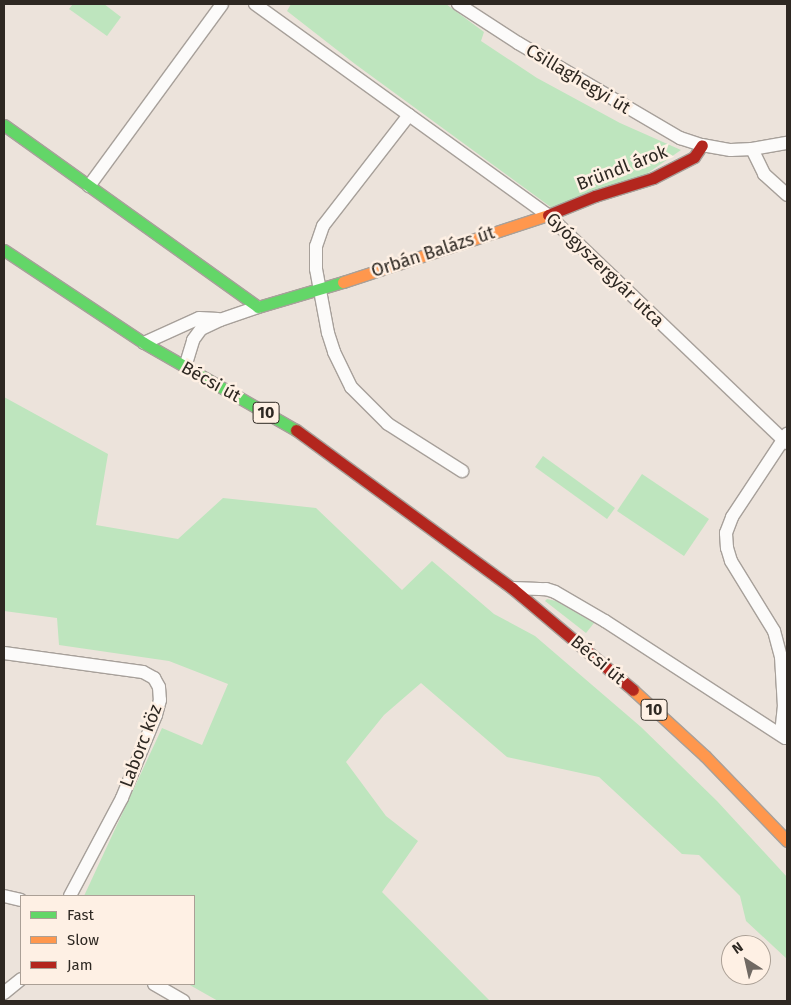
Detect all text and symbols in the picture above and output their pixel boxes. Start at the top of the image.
street label: Csillaghegyi út [522,39,634,119]
street label: Bründl árok [573,141,671,195]
street label: Gyógyszergyár utca [541,208,669,332]
street label: Orbán Balázs út [369,222,497,282]
street label: Bécsi út [178,357,244,407]
road number: 10 [252,399,280,426]
street label: Bécsi út [566,631,630,689]
road number: 10 [640,696,668,724]
street label: Laborc köz [115,702,167,790]
legend [20,895,195,985]
text: Fast [67,906,94,924]
text: Slow [67,931,99,949]
north arrow [721,935,771,985]
text: N [729,938,746,958]
text: Jam [67,956,93,974]

